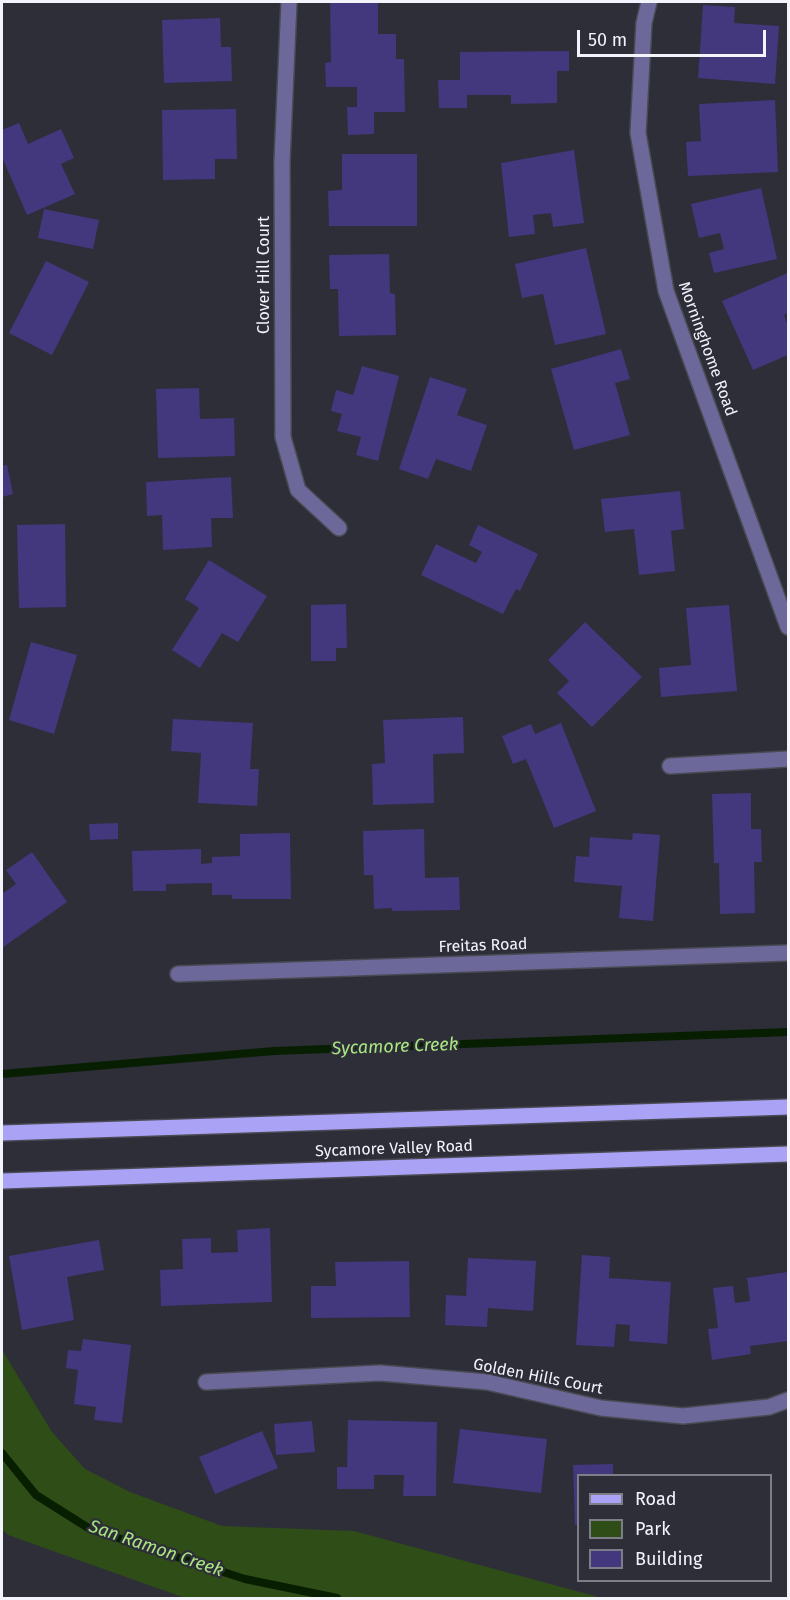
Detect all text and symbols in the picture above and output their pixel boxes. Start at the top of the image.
scale bar [580,18,769,56]
text: 50 m [588,29,627,51]
street label: Clover Hill Court [255,216,275,334]
street label: Morninghome Road [674,279,740,419]
street label: Freitas Road [438,935,528,957]
water label: Sycamore Creek [331,1034,459,1060]
street label: Sycamore Valley Road [315,1137,473,1161]
street label: Golden Hills Court [472,1355,604,1399]
legend [577,1474,772,1582]
text: Road [635,1488,677,1510]
water label: San Ramon Creek [86,1516,226,1582]
text: Park [635,1518,670,1540]
text: Building [635,1548,702,1570]

